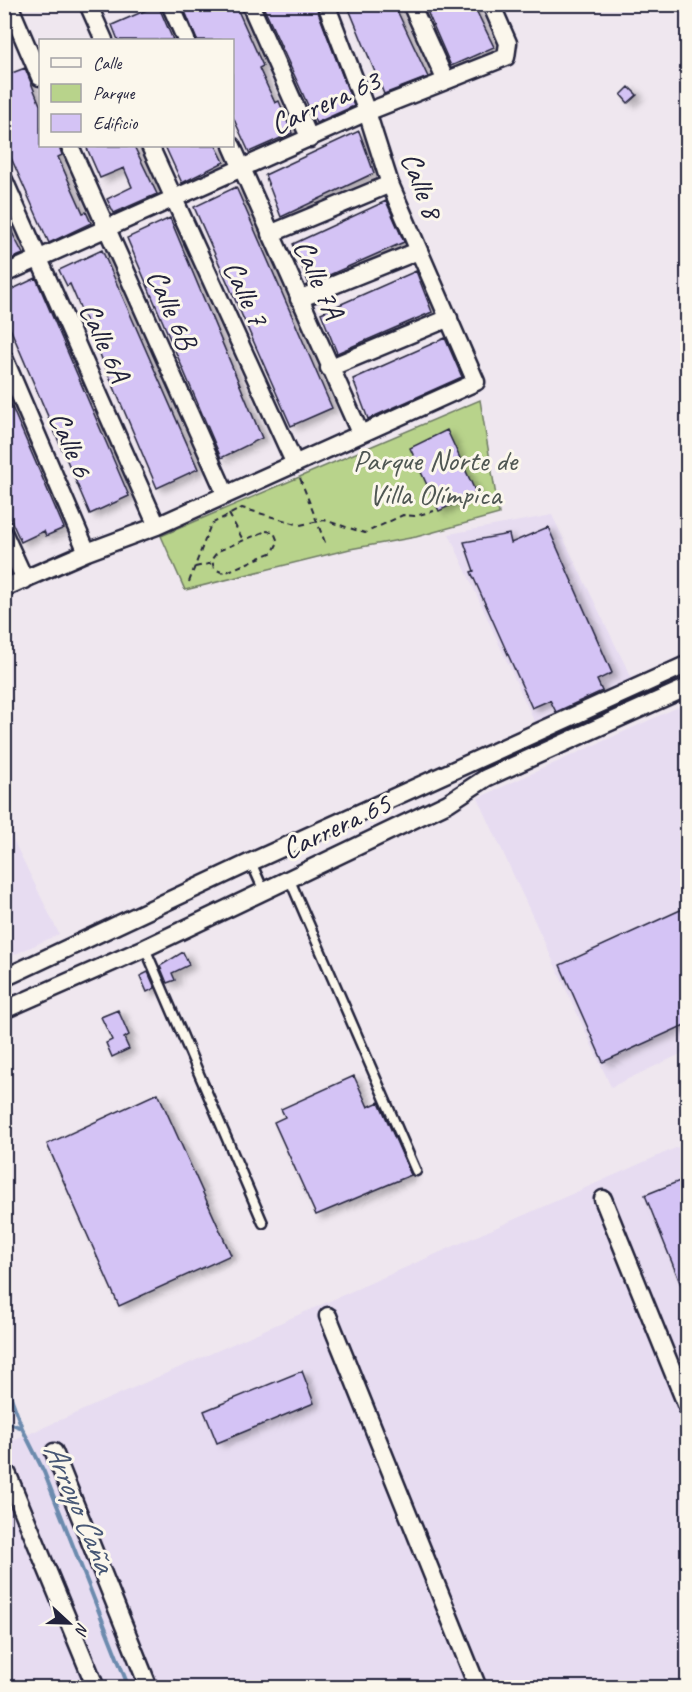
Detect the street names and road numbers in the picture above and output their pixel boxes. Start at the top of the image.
street label: Carrera 63 [264,60,388,143]
street label: Calle 8 [392,146,453,226]
street label: Calle 7A [285,233,354,326]
street label: Calle 7 [214,254,278,333]
street label: Calle 6B [138,263,207,357]
street label: Calle 6A [71,296,140,389]
street label: Calle 6 [40,405,102,484]
street label: Carrera 65 [275,784,398,868]

